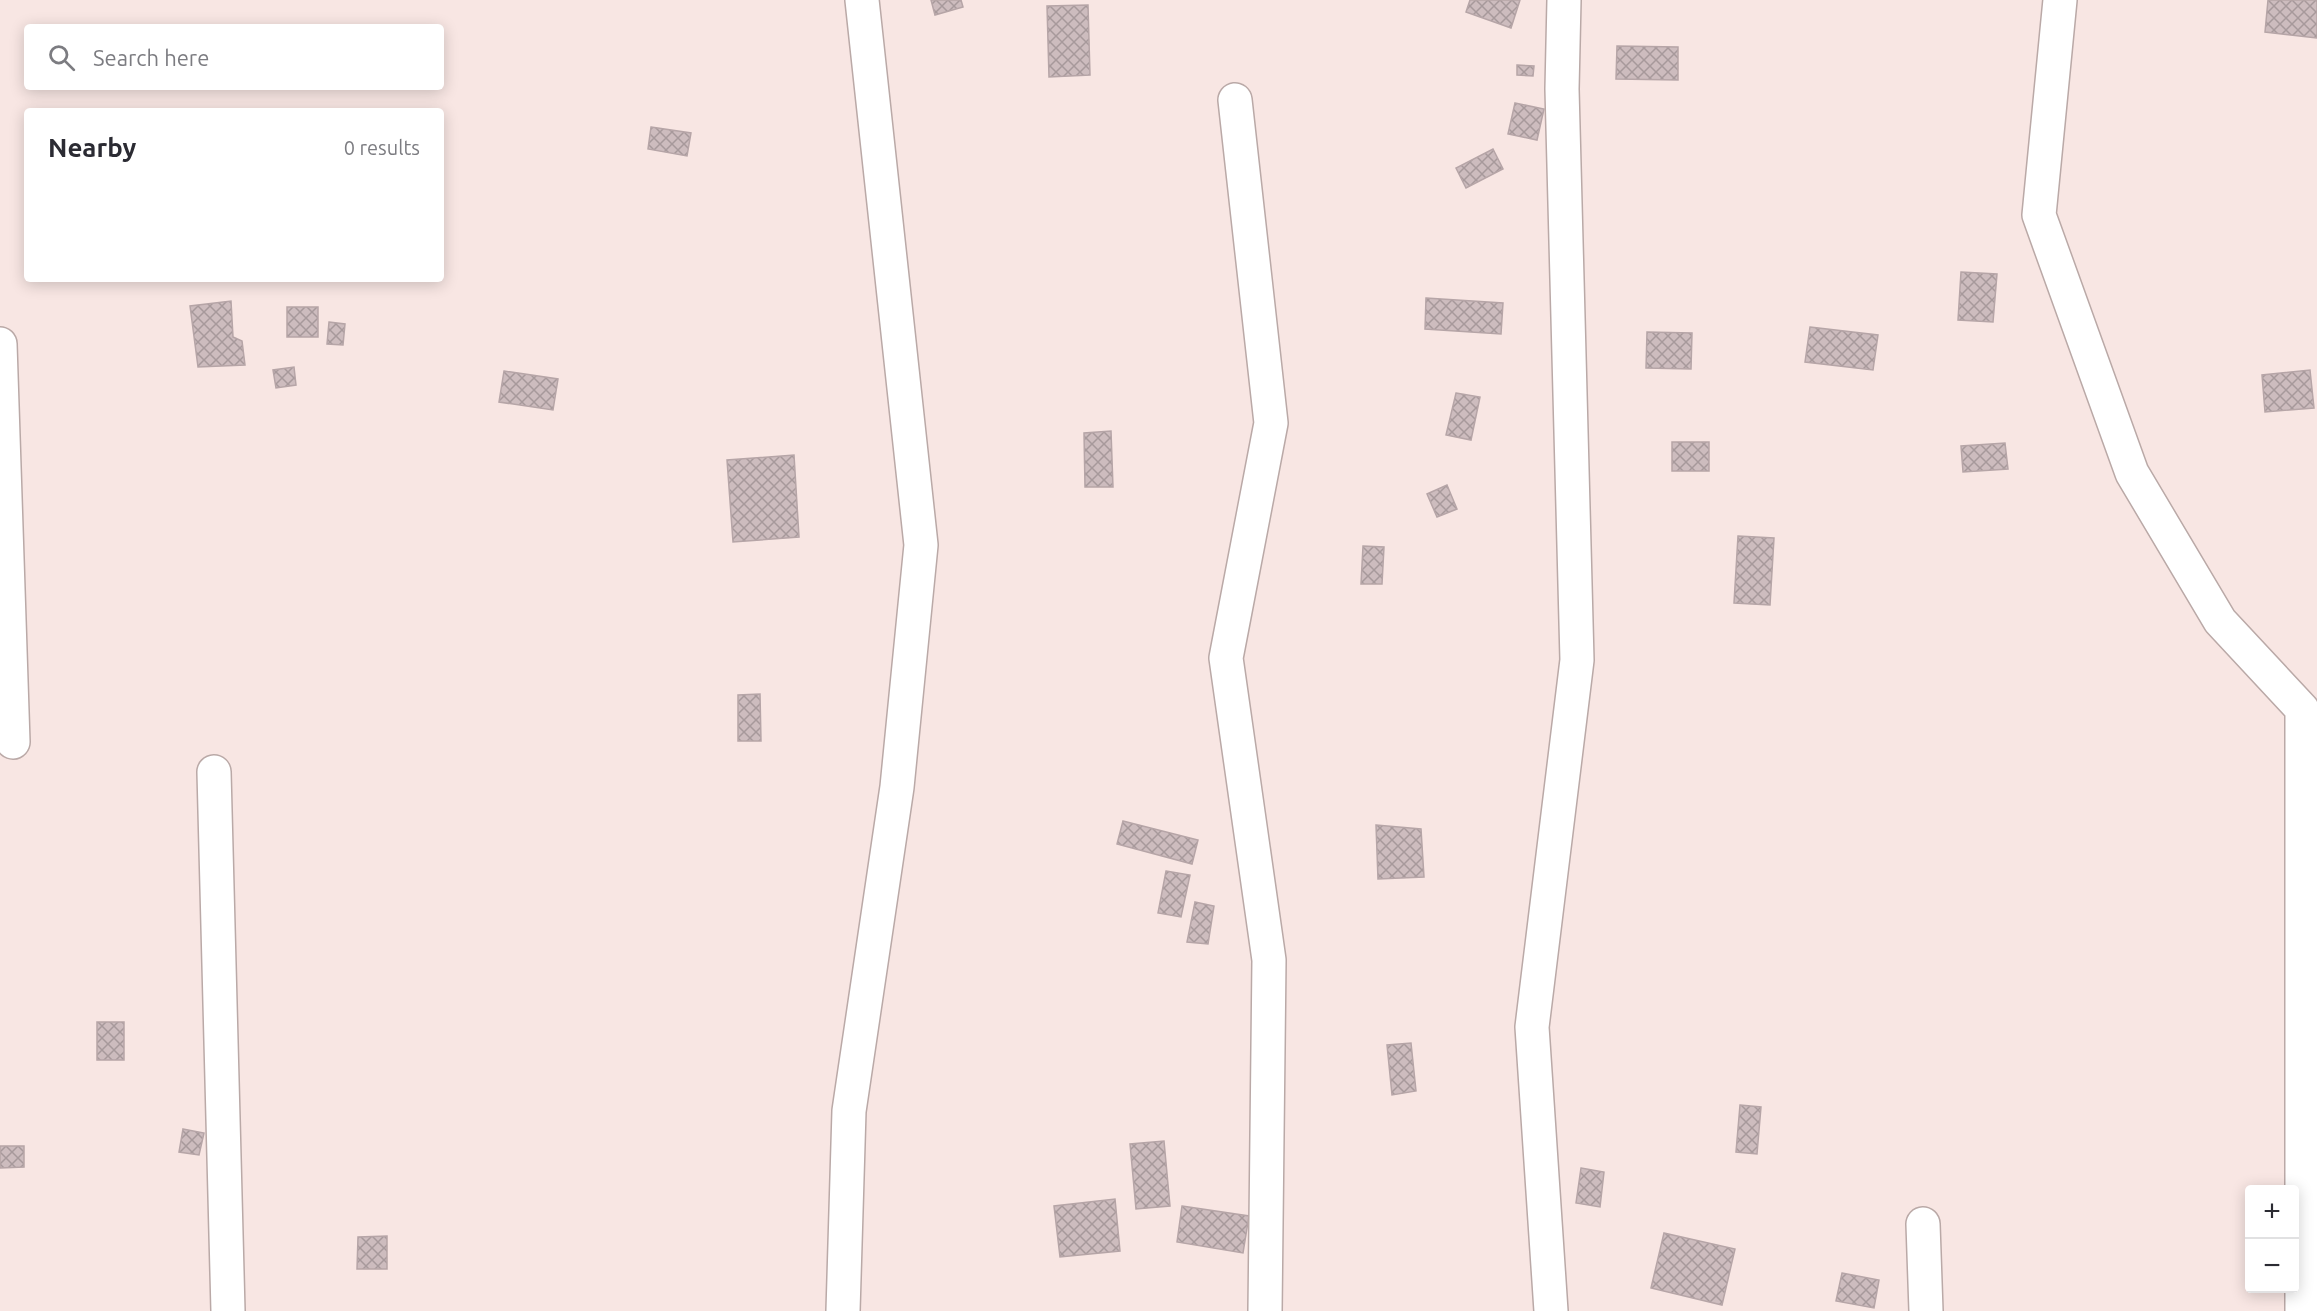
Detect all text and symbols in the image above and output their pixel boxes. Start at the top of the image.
search box [24,24,444,90]
icon: search [45,41,78,74]
text: Search here [93,45,209,70]
text: Nearby [48,133,136,162]
text: 0 results [344,136,420,159]
map controls [2245,1185,2299,1293]
button: + [2245,1185,2299,1239]
button: − [2245,1239,2299,1293]

